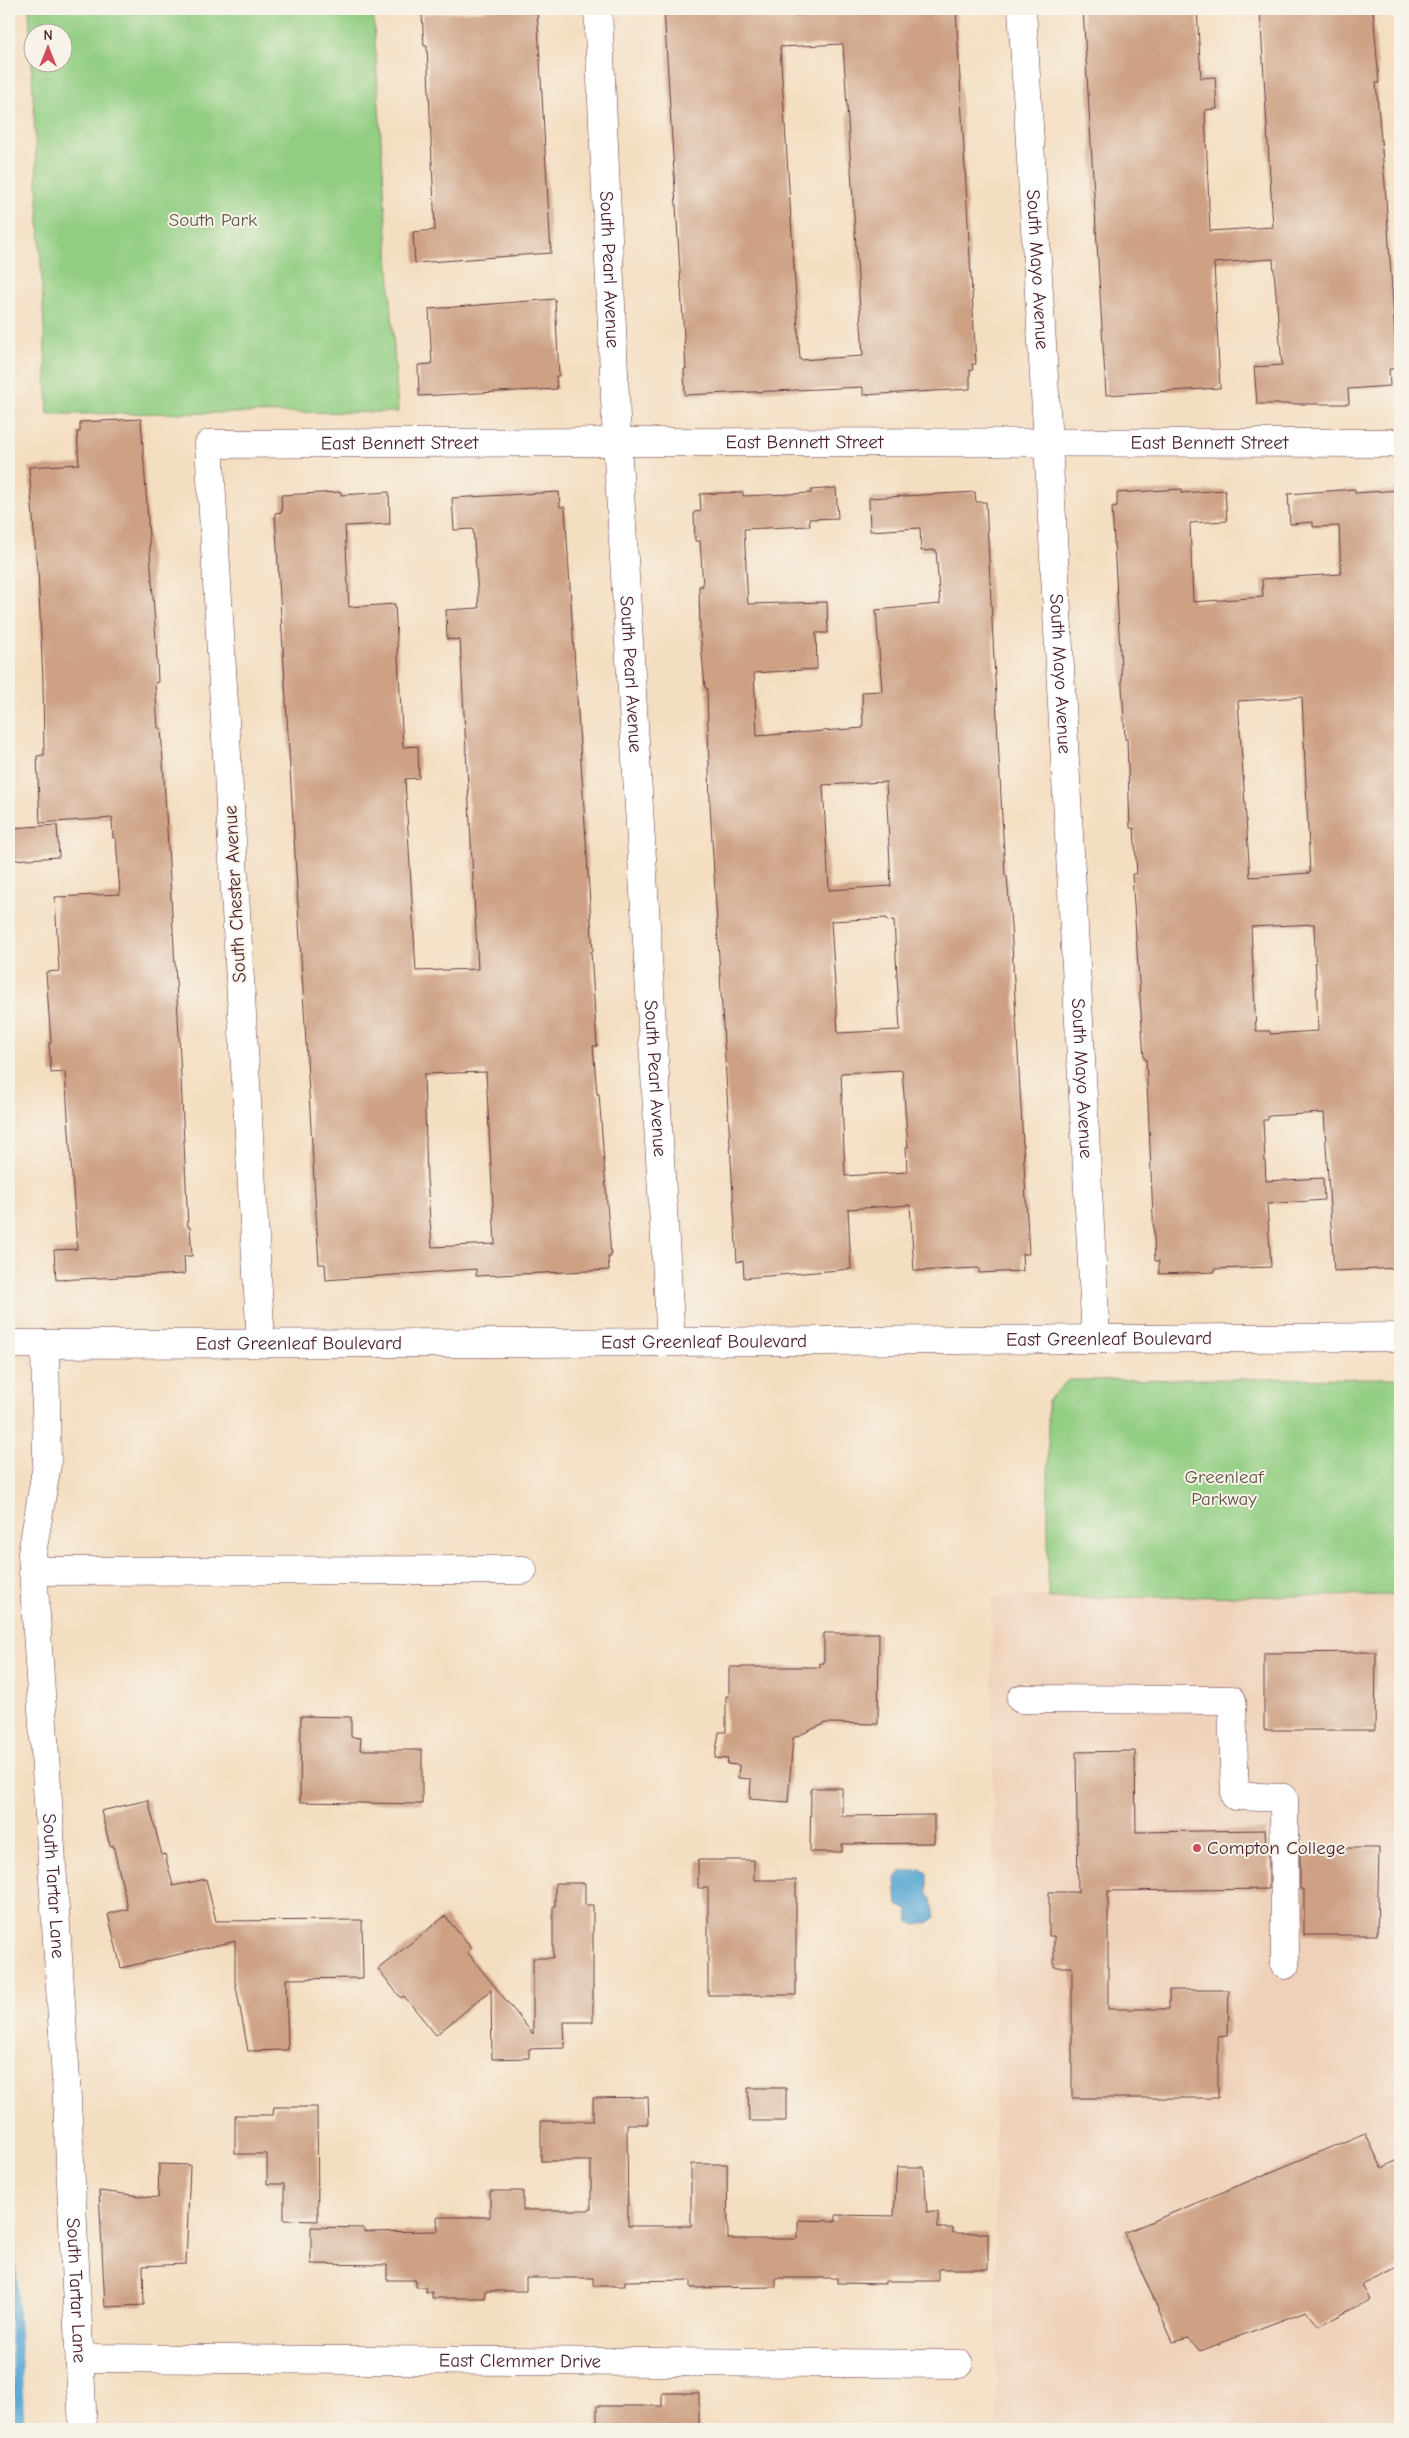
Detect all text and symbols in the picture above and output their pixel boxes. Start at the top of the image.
north arrow [22,22,72,72]
text: N [43,27,53,44]
street label: South Mayo Avenue [1022,189,1053,350]
street label: South Pearl Avenue [595,191,624,349]
park label: South Park [169,209,258,231]
street label: East Bennett Street [726,431,884,453]
street label: East Bennett Street [321,432,479,454]
street label: East Bennett Street [1131,432,1289,454]
street label: South Mayo Avenue [1045,593,1076,755]
street label: South Pearl Avenue [615,595,647,753]
street label: South Chester Avenue [219,805,251,983]
street label: South Mayo Avenue [1067,998,1097,1159]
street label: South Pearl Avenue [640,999,671,1158]
street label: East Greenleaf Boulevard [1006,1327,1212,1351]
street label: East Greenleaf Boulevard [601,1330,807,1354]
street label: East Greenleaf Boulevard [196,1332,402,1355]
park label: Greenleaf Parkway [1184,1466,1265,1510]
street label: South Tartar Lane [38,1813,69,1959]
place label: Compton College [1207,1837,1345,1859]
marker: Compton College [1191,1842,1203,1854]
street label: South Tartar Lane [62,2217,91,2364]
street label: East Clemmer Drive [439,2349,601,2373]

